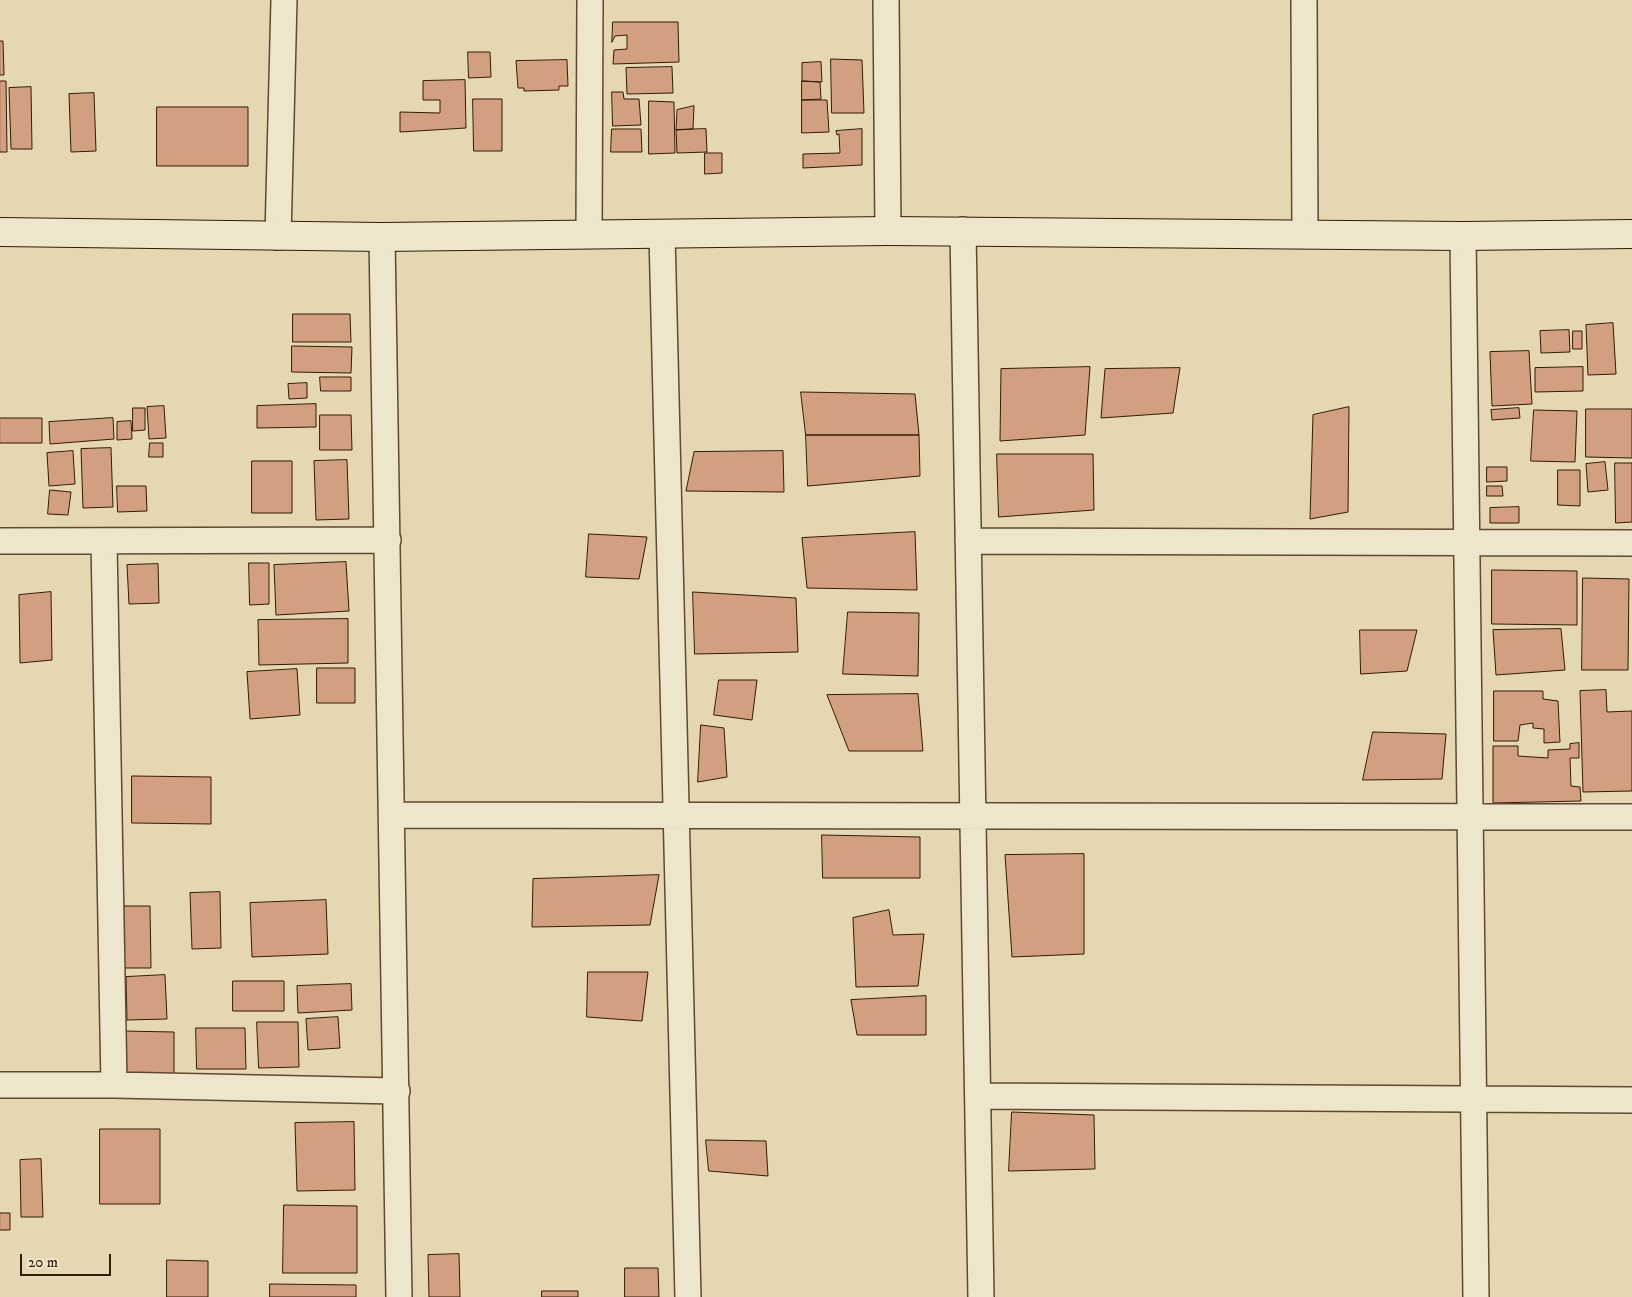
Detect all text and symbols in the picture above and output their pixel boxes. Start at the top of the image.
scale bar [22,1244,114,1276]
text: 20 m [28,1253,58,1272]

